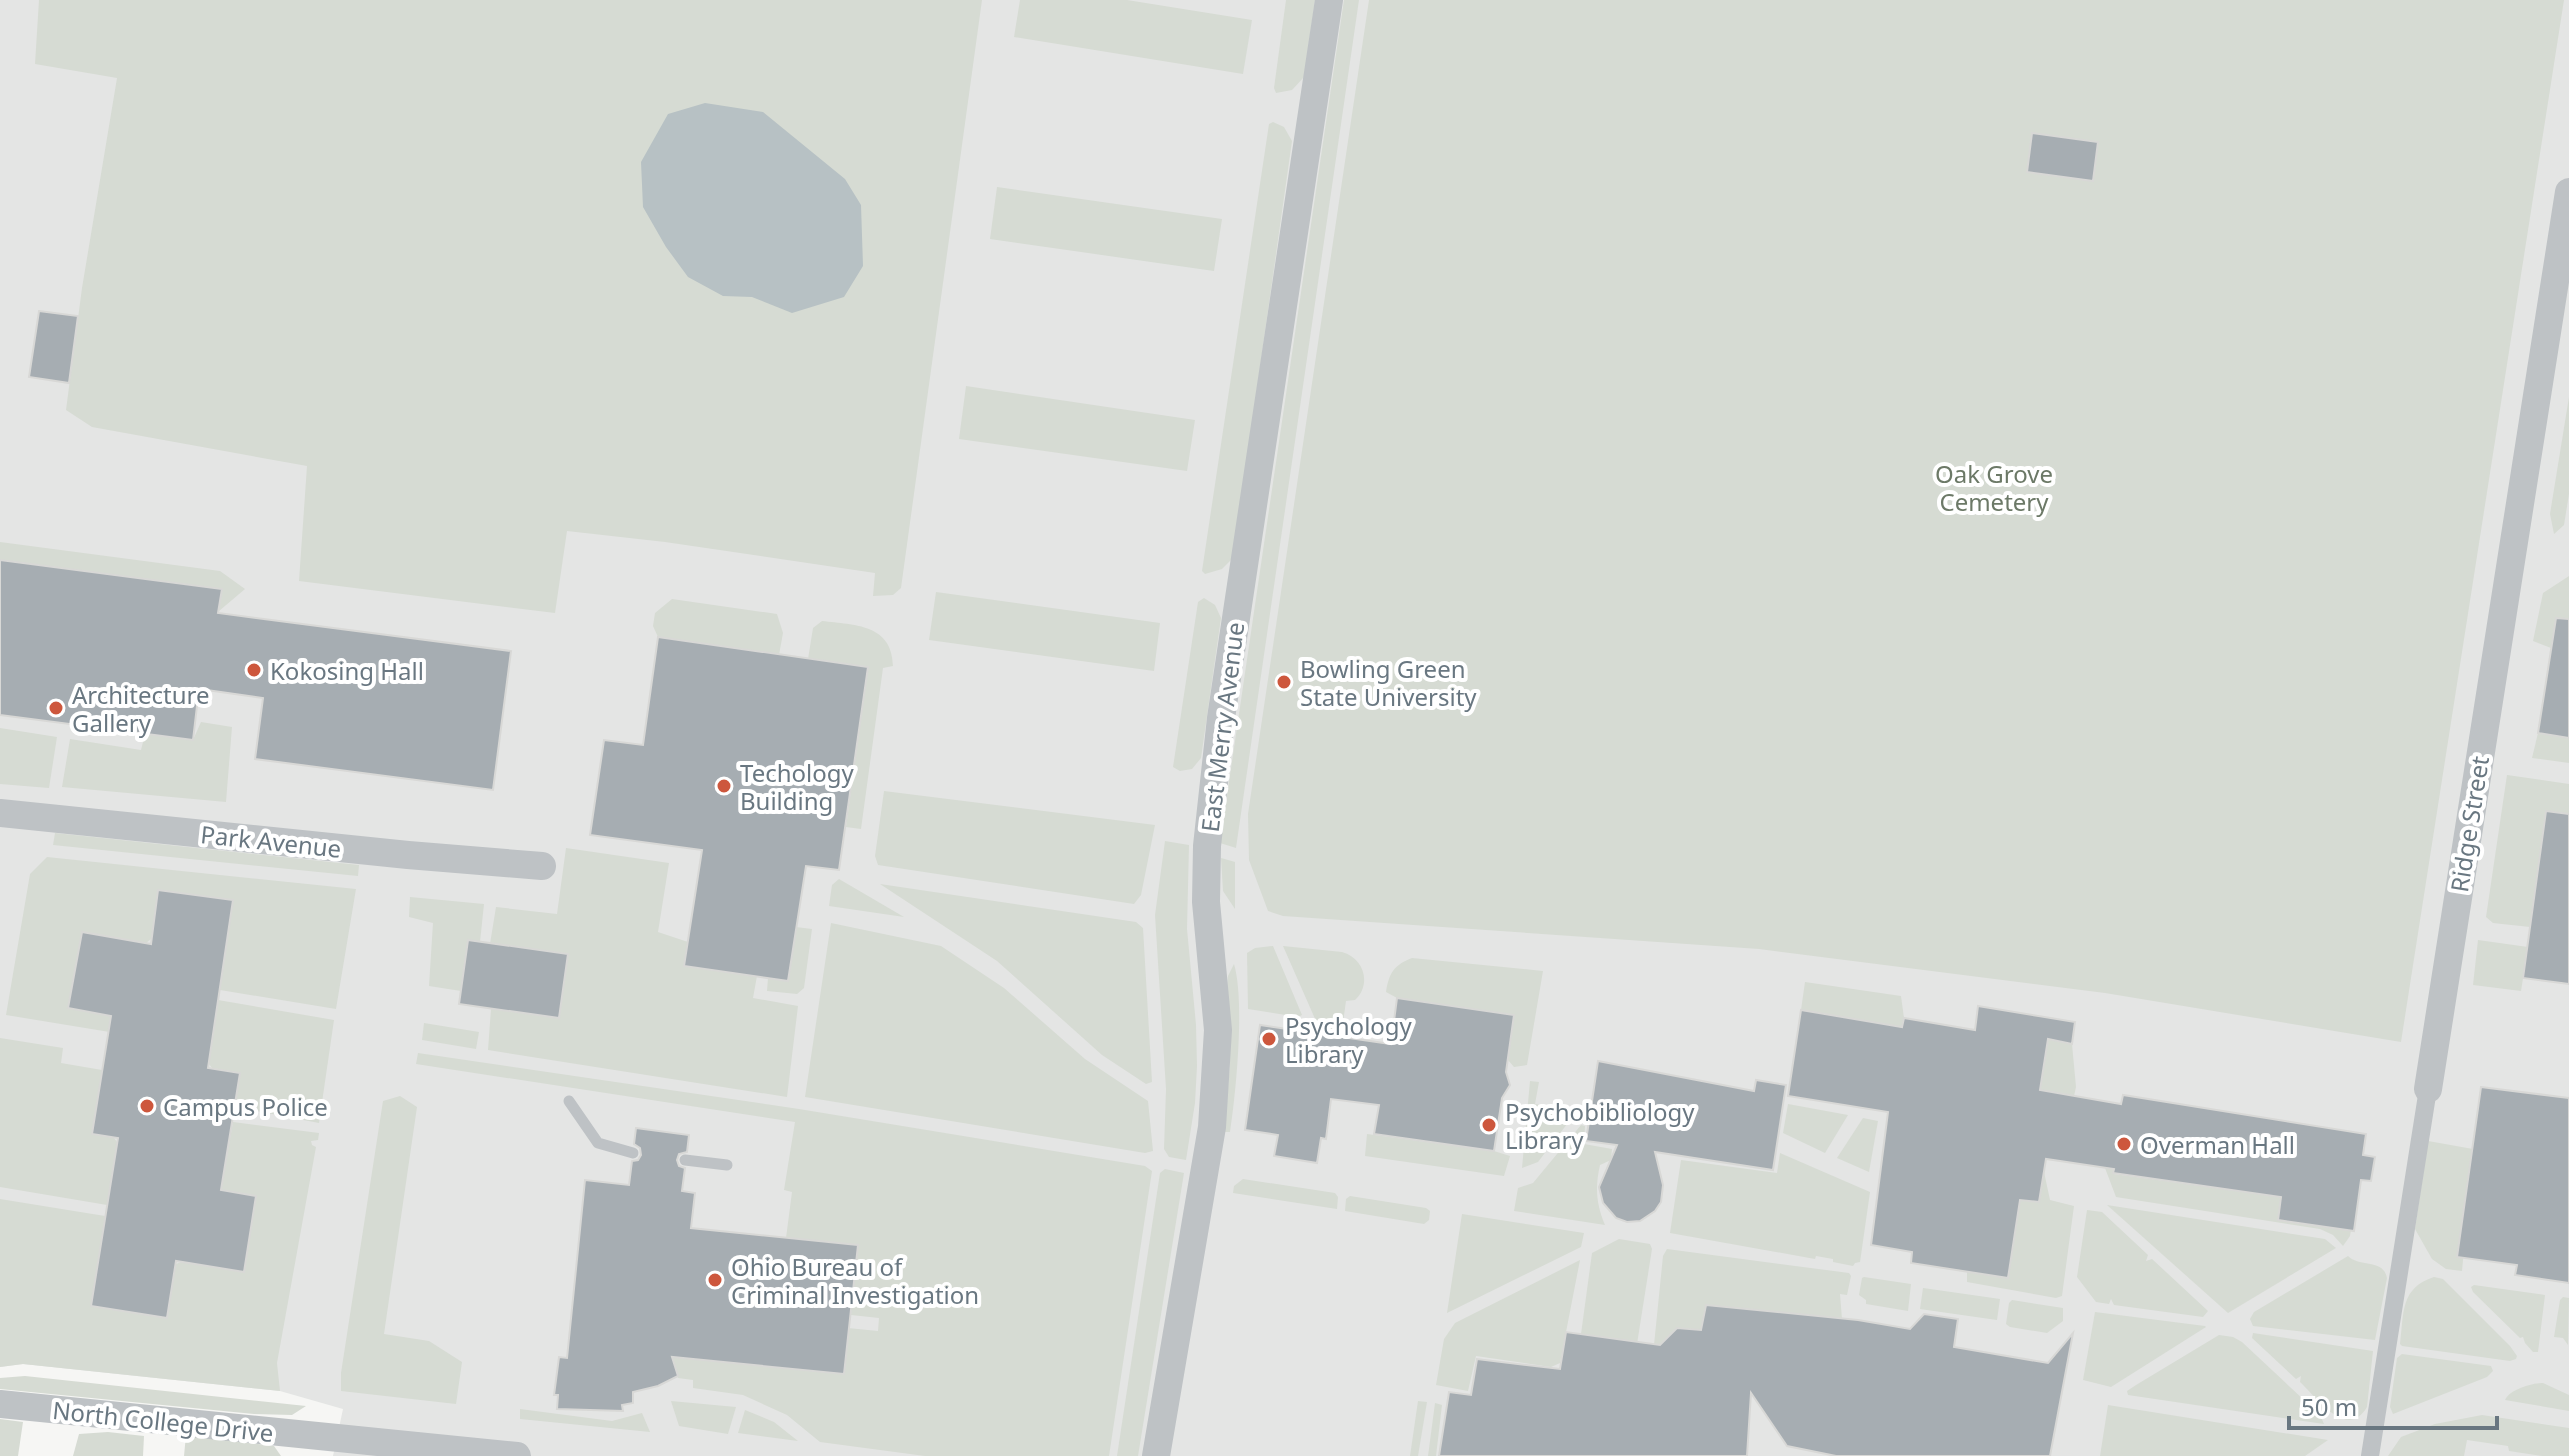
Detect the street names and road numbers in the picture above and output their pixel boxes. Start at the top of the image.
street label: East Merry Avenue [1193,620,1251,834]
street label: Ridge Street [2442,753,2496,894]
street label: Park Avenue [199,817,343,865]
street label: North College Drive [51,1393,275,1449]

